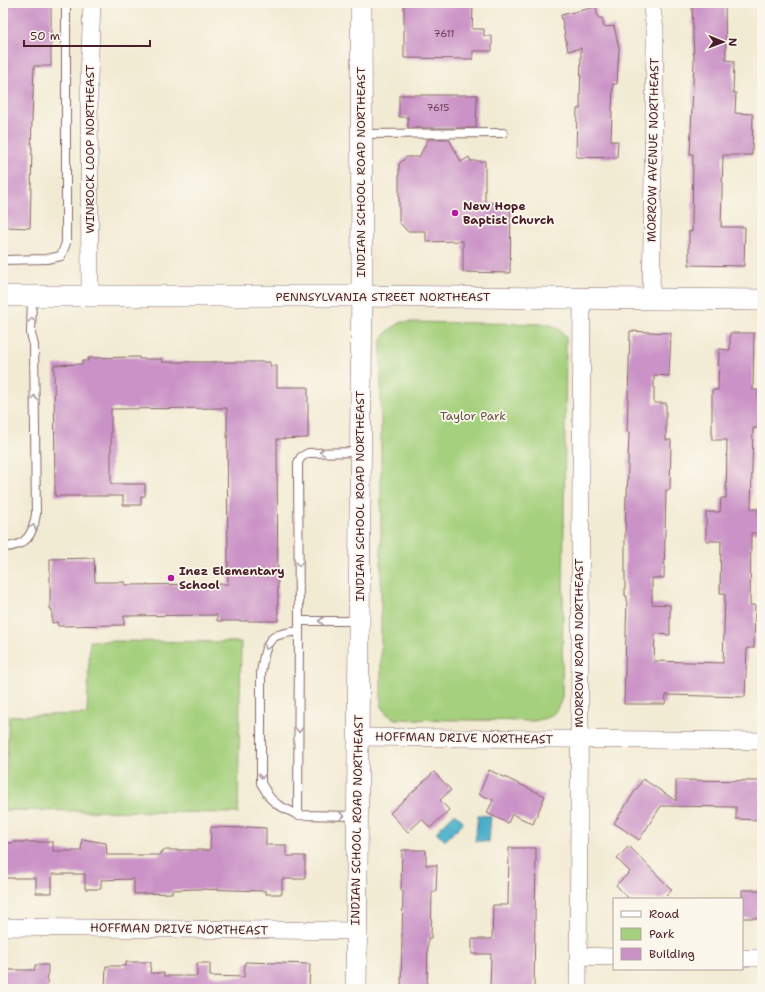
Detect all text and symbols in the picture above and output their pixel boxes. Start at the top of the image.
scale bar [24,22,150,48]
north arrow [703,22,743,62]
house number: 7611 [434,27,454,40]
text: 50 m [30,28,60,44]
text: N [725,38,740,47]
street label: MORROW AVENUE NORTHEAST [643,57,663,242]
street label: WINROCK LOOP NORTHEAST [82,64,98,233]
street label: INDIAN SCHOOL ROAD NORTHEAST [353,66,369,277]
house number: 7615 [427,101,449,114]
place label: New Hope Baptist Church [463,198,554,228]
marker: New Hope Baptist Church [450,208,460,218]
street label: PENNSYLVANIA STREET NORTHEAST [276,289,491,305]
one-way arrow [28,317,36,323]
street label: INDIAN SCHOOL ROAD NORTHEAST [352,390,368,601]
one-way arrow [30,395,39,401]
park label: Taylor Park [440,408,506,424]
one-way arrow [319,448,325,457]
one-way arrow [28,524,36,531]
street label: MORROW ROAD NORTHEAST [571,558,587,728]
one-way arrow [295,561,303,567]
place label: Inez Elementary School [179,563,285,593]
marker: Inez Elementary School [166,573,176,583]
one-way arrow [318,617,324,625]
one-way arrow [264,644,272,651]
street label: INDIAN SCHOOL ROAD NORTHEAST [347,714,367,926]
one-way arrow [294,727,303,733]
street label: HOFFMAN DRIVE NORTHEAST [375,728,554,748]
one-way arrow [257,773,266,780]
one-way arrow [339,812,345,820]
legend [613,898,743,970]
text: Road [649,906,680,922]
street label: HOFFMAN DRIVE NORTHEAST [90,919,269,939]
text: Park [649,926,675,942]
text: Building [649,946,695,962]

